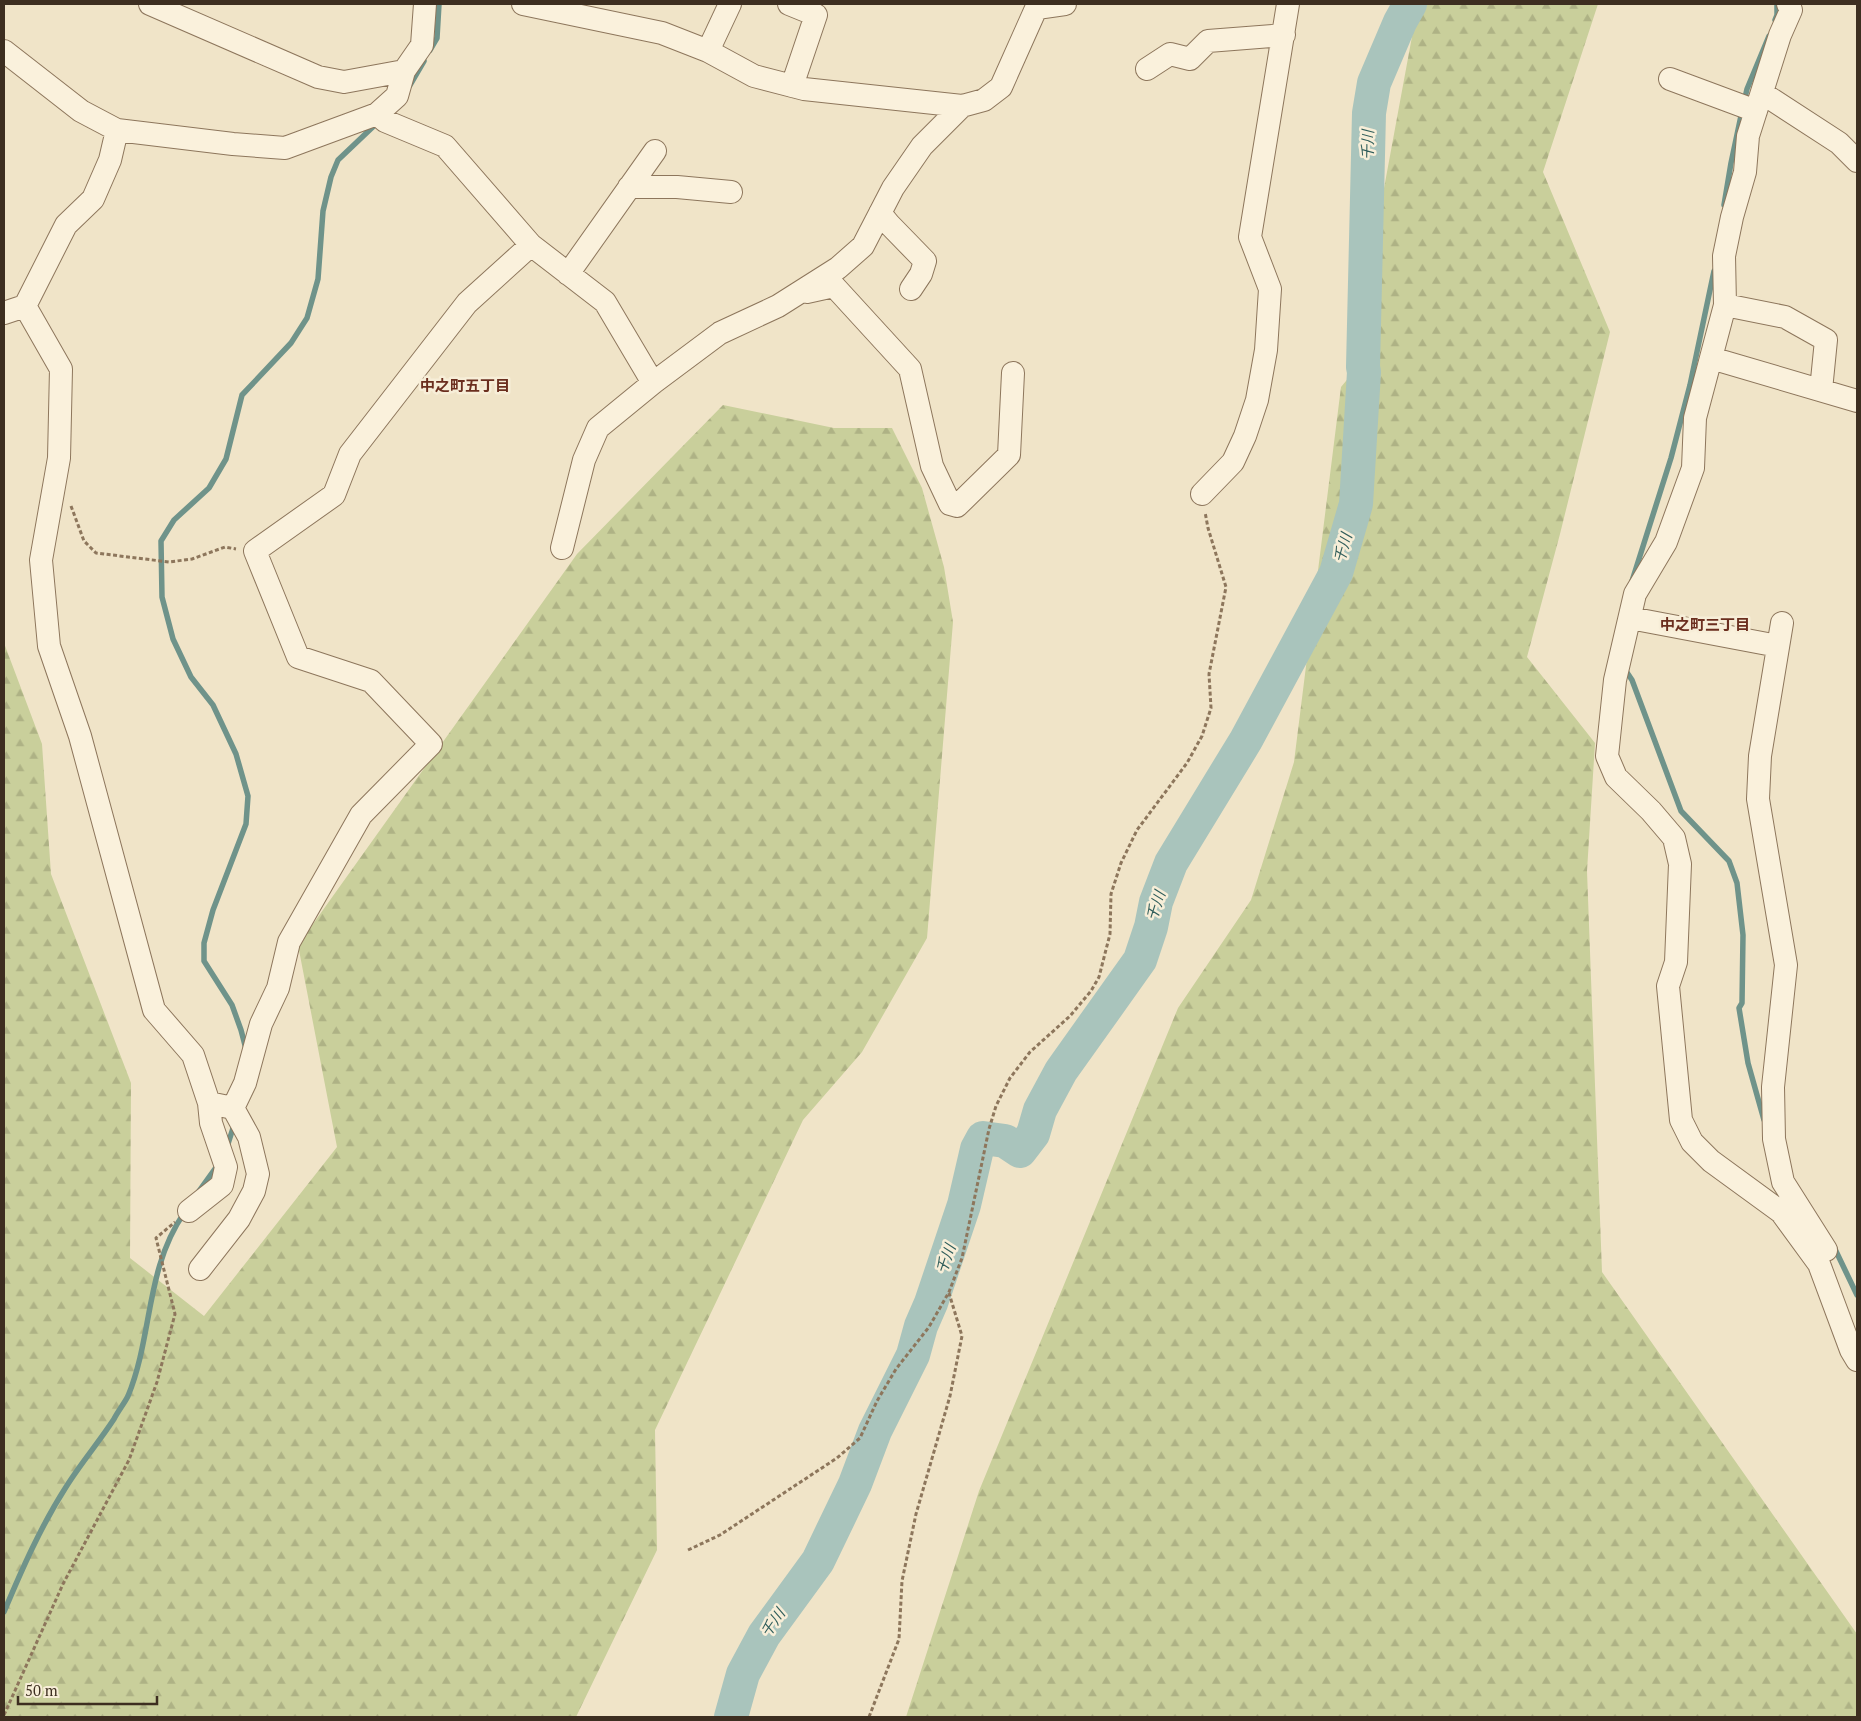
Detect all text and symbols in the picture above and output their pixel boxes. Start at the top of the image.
water label: 千川 [1357,128,1377,160]
district label: 中之町五丁目 [420,375,510,395]
water label: 千川 [1328,529,1356,565]
district label: 中之町三丁目 [1660,614,1750,634]
water label: 千川 [1141,886,1170,923]
water label: 千川 [931,1239,960,1276]
water label: 千川 [755,1603,790,1640]
scale bar [18,1674,156,1706]
text: 50 m [25,1680,58,1700]

